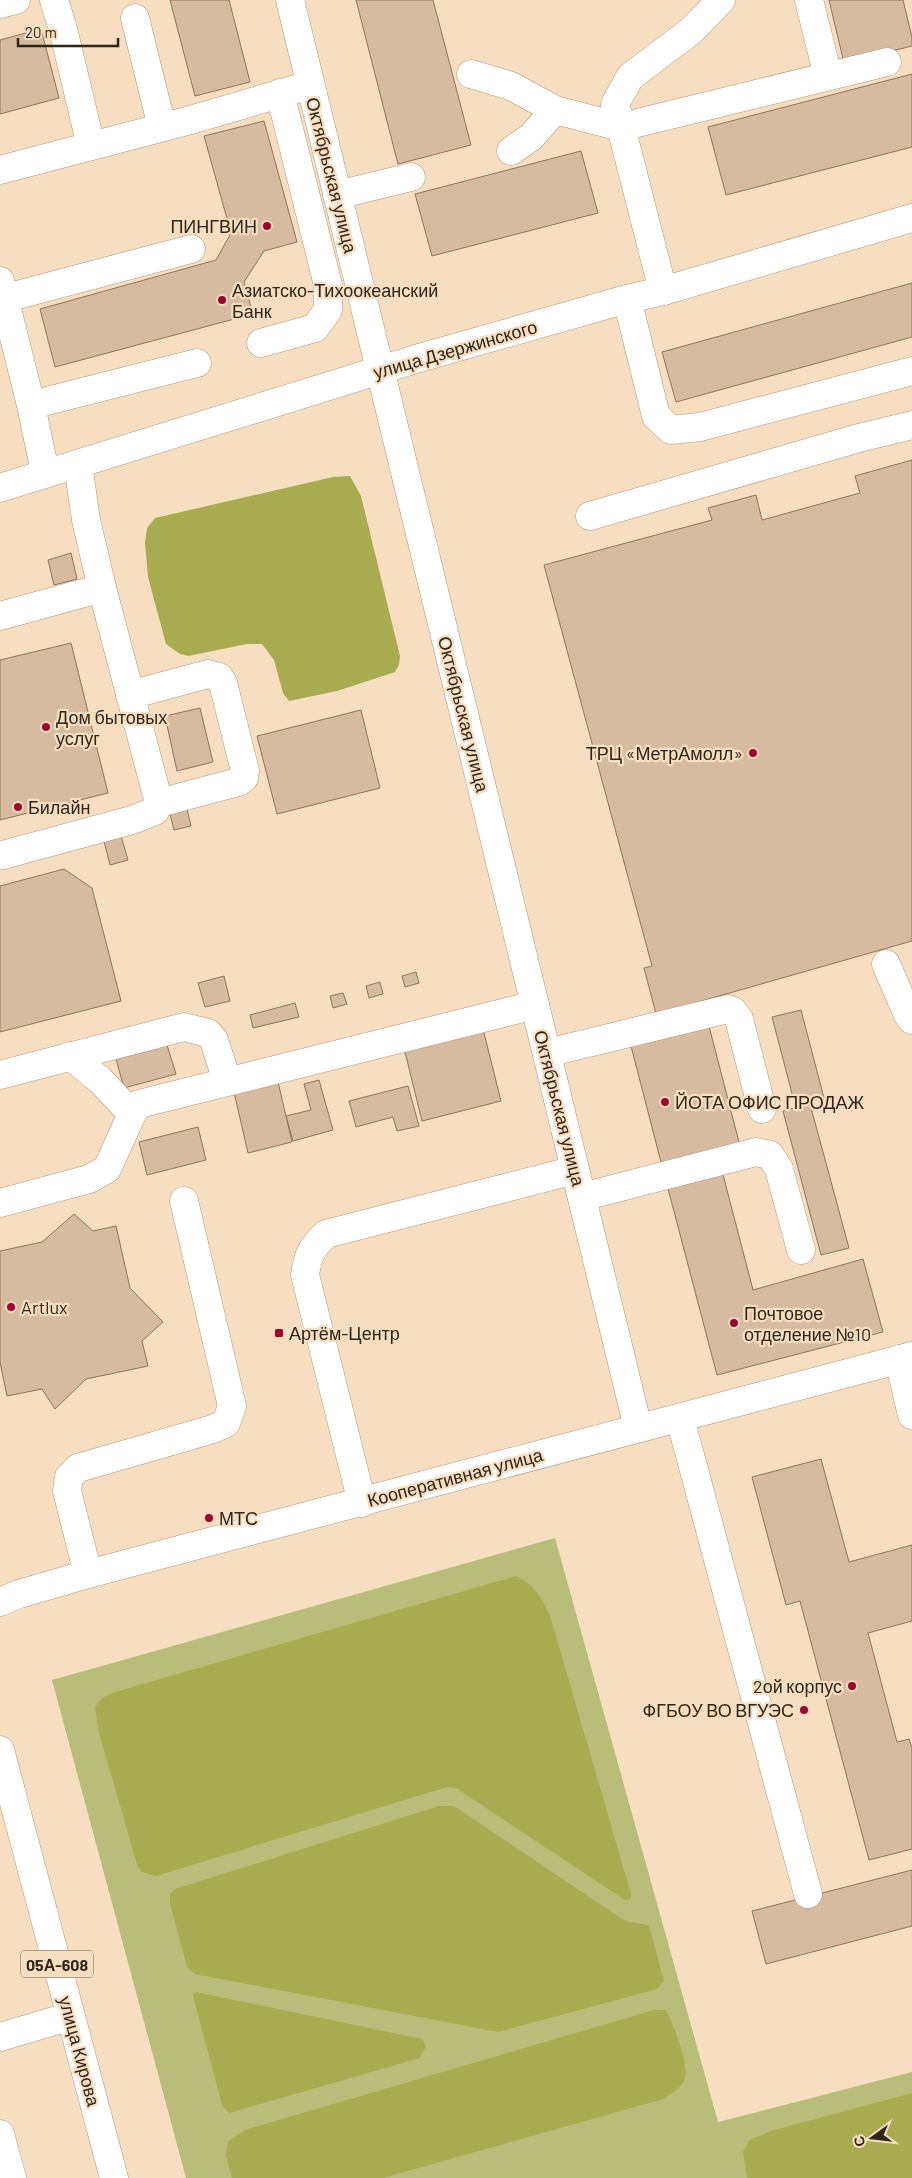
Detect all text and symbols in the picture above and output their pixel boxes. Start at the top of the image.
scale bar [18,15,118,47]
text: 20 m [25,23,57,41]
street label: Октябрьская улица [302,95,362,256]
place label: ПИНГВИН [170,215,257,237]
marker: ПИНГВИН [261,220,273,232]
place label: Азиатско-Тихоокеанский Банк [232,279,438,322]
marker: Азиатско-Тихоокеанский Банк [216,294,228,306]
street label: улица Дзержинского [371,315,539,383]
street label: Октябрьская улица [434,634,494,795]
place label: Дом бытовых услуг [56,706,167,749]
marker: Дом бытовых услуг [40,721,52,733]
place label: ТРЦ «МетрАмолл» [586,742,743,764]
marker: ТРЦ «МетрАмолл» [747,747,759,759]
place label: Билайн [28,796,90,818]
marker: Билайн [12,801,24,813]
street label: Октябрьская улица [530,1028,590,1189]
place label: ЙОТА ОФИС ПРОДАЖ [675,1091,865,1113]
marker: ЙОТА ОФИС ПРОДАЖ [659,1096,671,1108]
place label: Artlux [21,1296,68,1318]
marker: Artlux [5,1301,17,1313]
place label: Почтовое отделение №10 [744,1302,871,1345]
marker: Почтовое отделение №10 [728,1317,740,1329]
place label: Артём-Центр [289,1322,400,1344]
marker: Артём-Центр [273,1327,285,1339]
street label: Кооперативная улица [365,1443,546,1511]
place label: МТС [219,1507,258,1529]
marker: МТС [203,1512,215,1524]
place label: 2ой корпус [753,1675,842,1697]
marker: 2ой корпус [846,1680,858,1692]
place label: ФГБОУ ВО ВГУЭС [643,1699,794,1721]
marker: ФГБОУ ВО ВГУЭС [798,1704,810,1716]
road number: 05А-608 [21,1950,93,1978]
street label: улица Кирова [55,1994,106,2109]
north arrow [847,2113,897,2163]
text: С [849,2134,868,2149]

